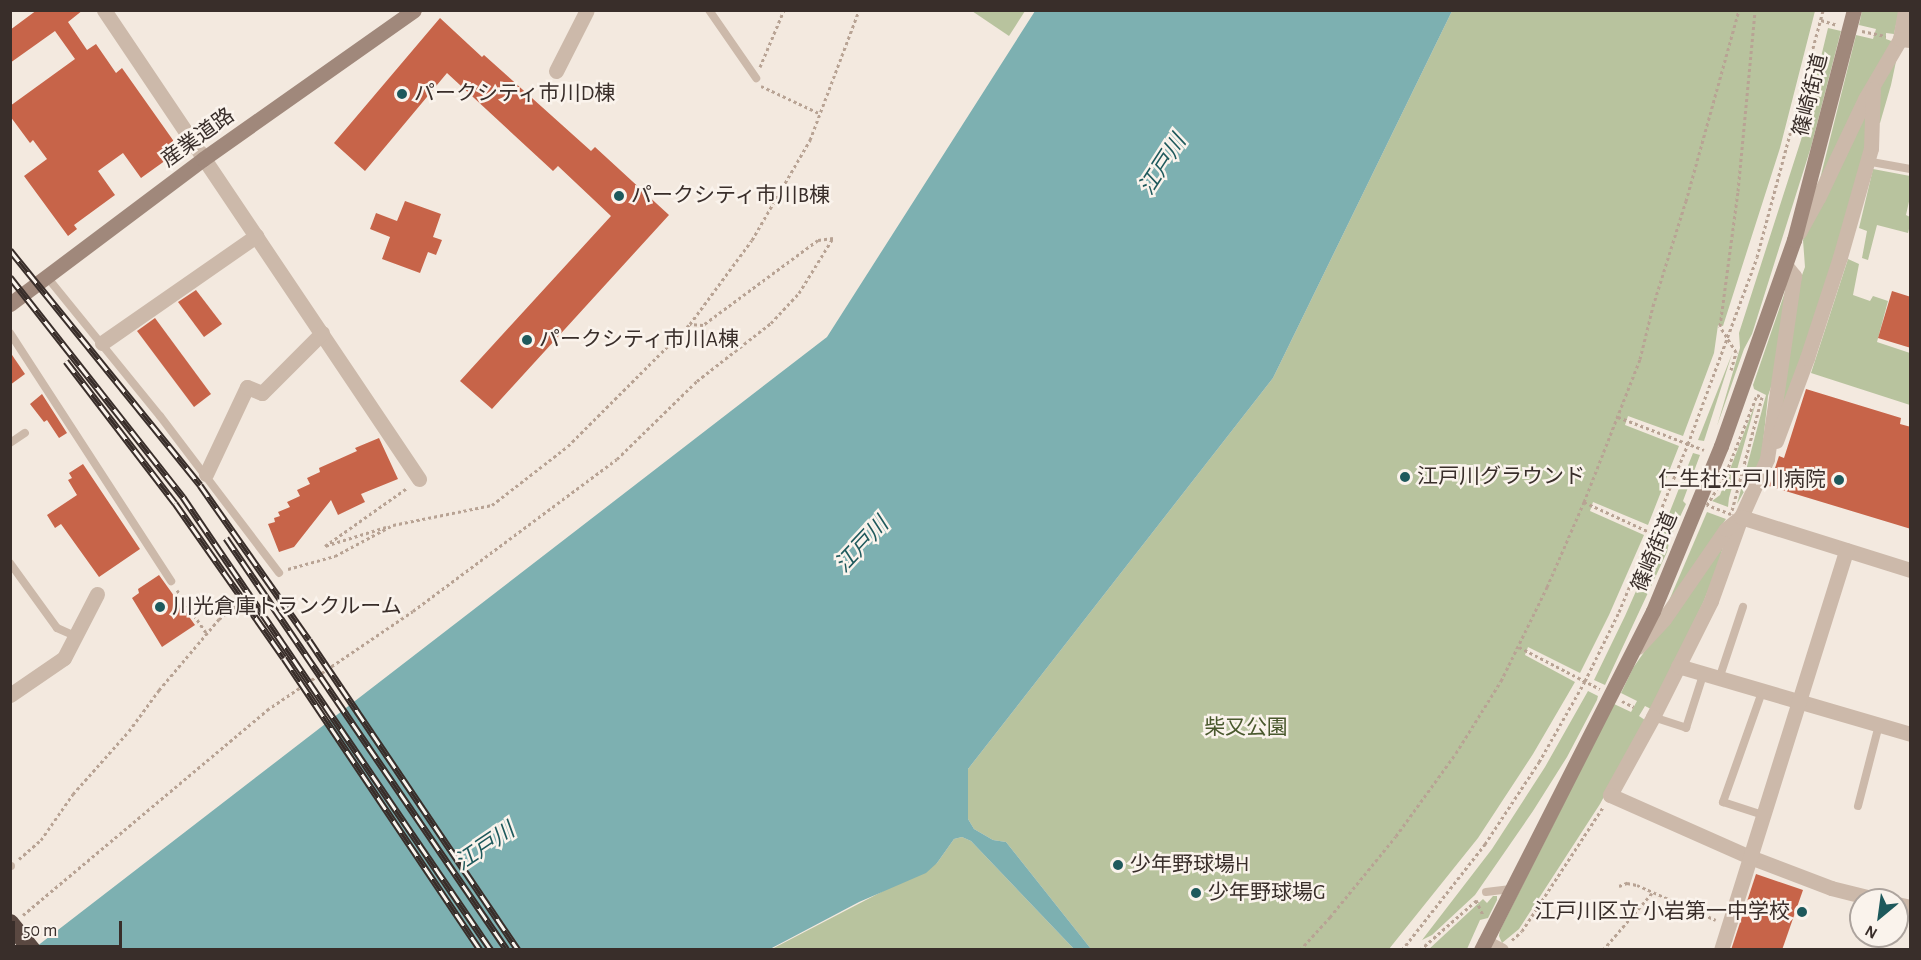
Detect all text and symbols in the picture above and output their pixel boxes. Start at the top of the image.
street label: 篠崎街道 [1789,51,1833,139]
place label: パークシティ市川D棟 [414,81,617,107]
marker: パークシティ市川D棟 [395,87,409,101]
street label: 産業道路 [157,103,239,173]
water label: 江戸川 [1134,130,1192,200]
place label: パークシティ市川B棟 [631,183,831,209]
marker: パークシティ市川B棟 [612,189,626,203]
place label: パークシティ市川A棟 [539,327,740,353]
marker: パークシティ市川A棟 [520,333,534,347]
place label: 江戸川グラウンド [1417,464,1585,490]
place label: 仁生社江戸川病院 [1658,467,1826,493]
marker: 江戸川グラウンド [1398,470,1412,484]
marker: 仁生社江戸川病院 [1830,471,1848,489]
street label: 篠崎街道 [1627,508,1683,596]
water label: 江戸川 [830,512,894,578]
place label: 川光倉庫トランクルーム [172,594,403,620]
marker: 川光倉庫トランクルーム [153,600,167,614]
park label: 柴又公園 [1204,715,1288,741]
water label: 江戸川 [450,818,520,876]
place label: 少年野球場H [1130,852,1249,878]
marker: 少年野球場H [1111,858,1125,872]
place label: 少年野球場G [1208,880,1326,906]
marker: 少年野球場G [1189,886,1203,900]
north arrow [1849,888,1909,948]
place label: 江戸川区立 小岩第一中学校 [1535,899,1790,925]
marker: 江戸川区立 小岩第一中学校 [1795,905,1809,919]
scale bar [15,909,124,947]
text: 50 m [23,922,57,940]
text: N [1862,922,1880,942]

